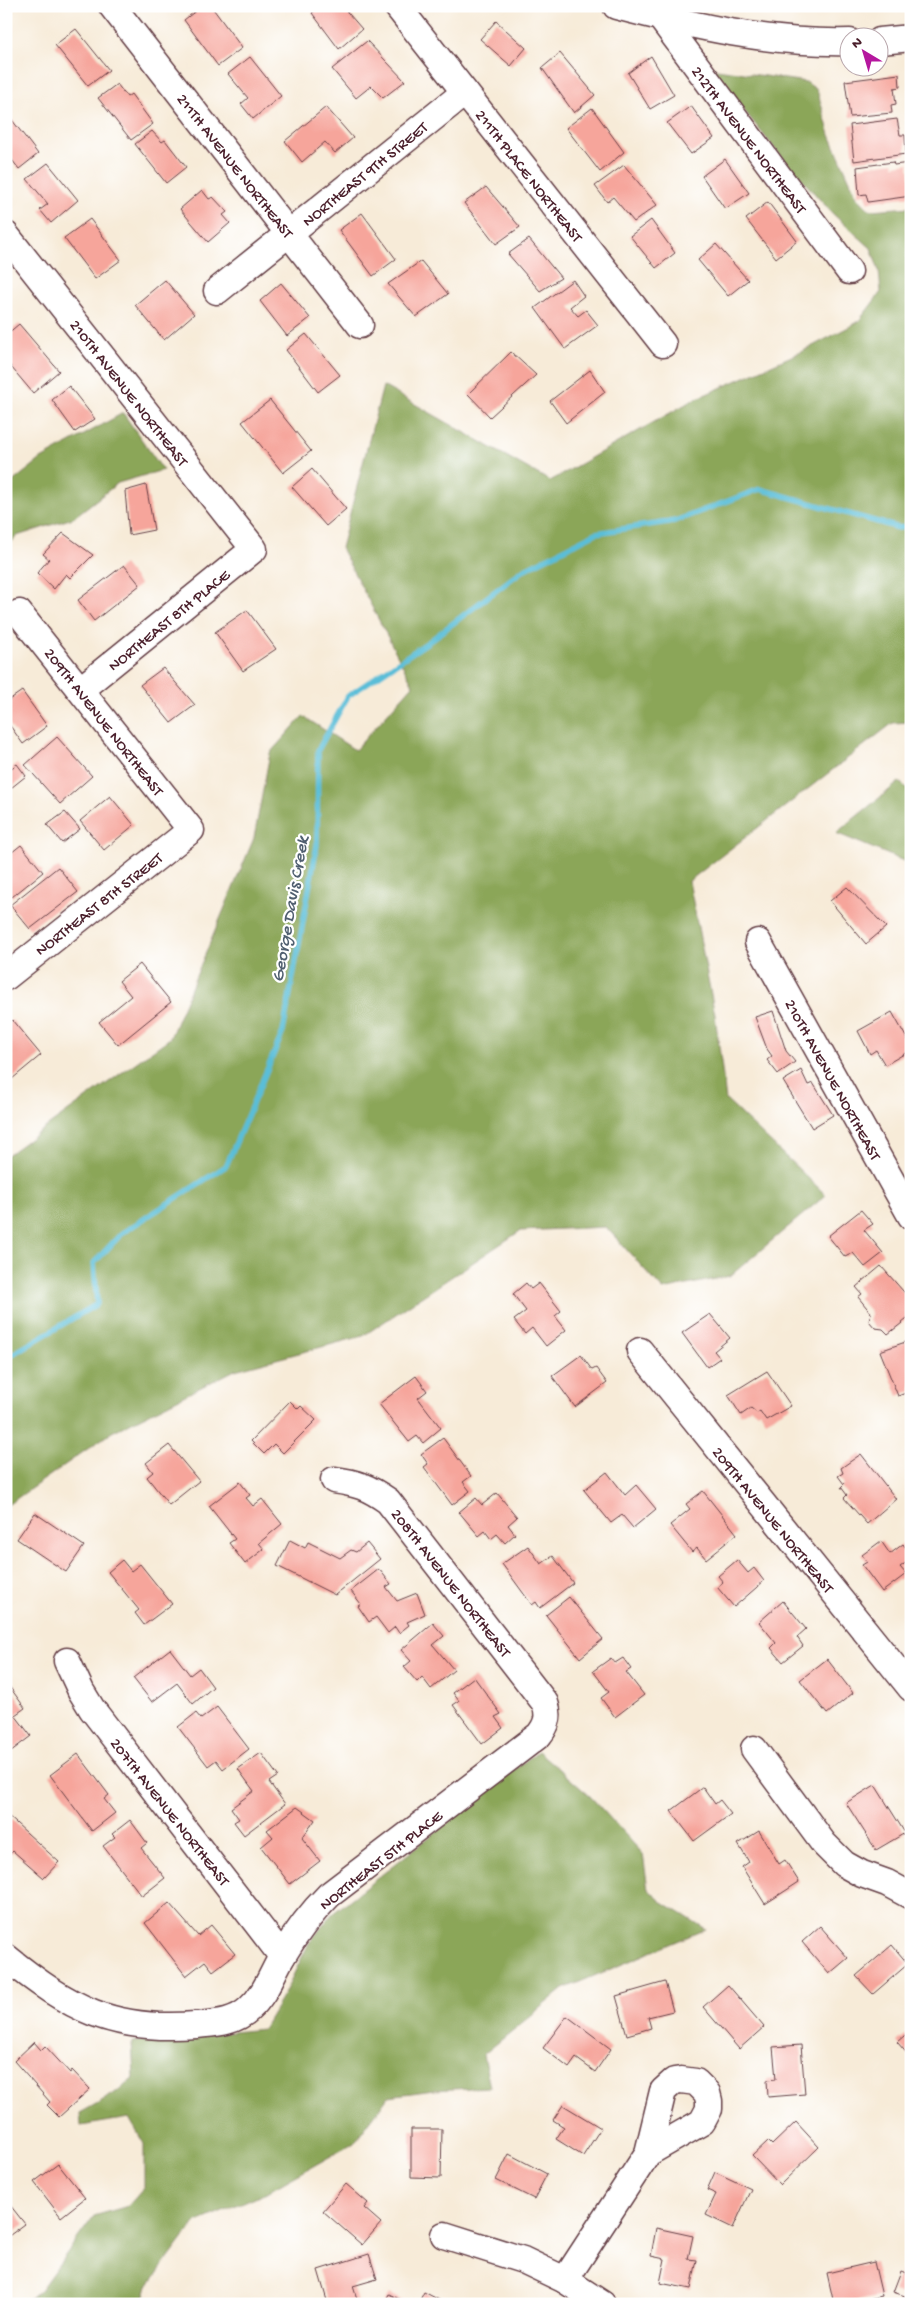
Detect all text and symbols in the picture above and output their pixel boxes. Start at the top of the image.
north arrow [840,28,890,78]
text: N [849,34,866,53]
street label: 212TH AVENUE NORTHEAST [686,64,809,219]
street label: 211TH AVENUE NORTHEAST [171,91,296,244]
street label: 211TH PLACE NORTHEAST [470,107,585,248]
street label: NORTHEAST 9TH STREET [300,119,433,232]
street label: 210TH AVENUE NORTHEAST [64,317,191,472]
street label: NORTHEAST 8TH PLACE [105,566,236,677]
street label: 209TH AVENUE NORTHEAST [39,645,166,802]
water label: George Davis Creek [268,833,315,984]
street label: NORTHEAST 8TH STREET [33,850,168,961]
street label: 210TH AVENUE NORTHEAST [779,997,884,1165]
street label: 209TH AVENUE NORTHEAST [706,1444,837,1599]
street label: 208TH AVENUE NORTHEAST [385,1506,514,1663]
street label: 207TH AVENUE NORTHEAST [104,1735,233,1892]
street label: NORTHEAST 5TH PLACE [317,1807,448,1916]

